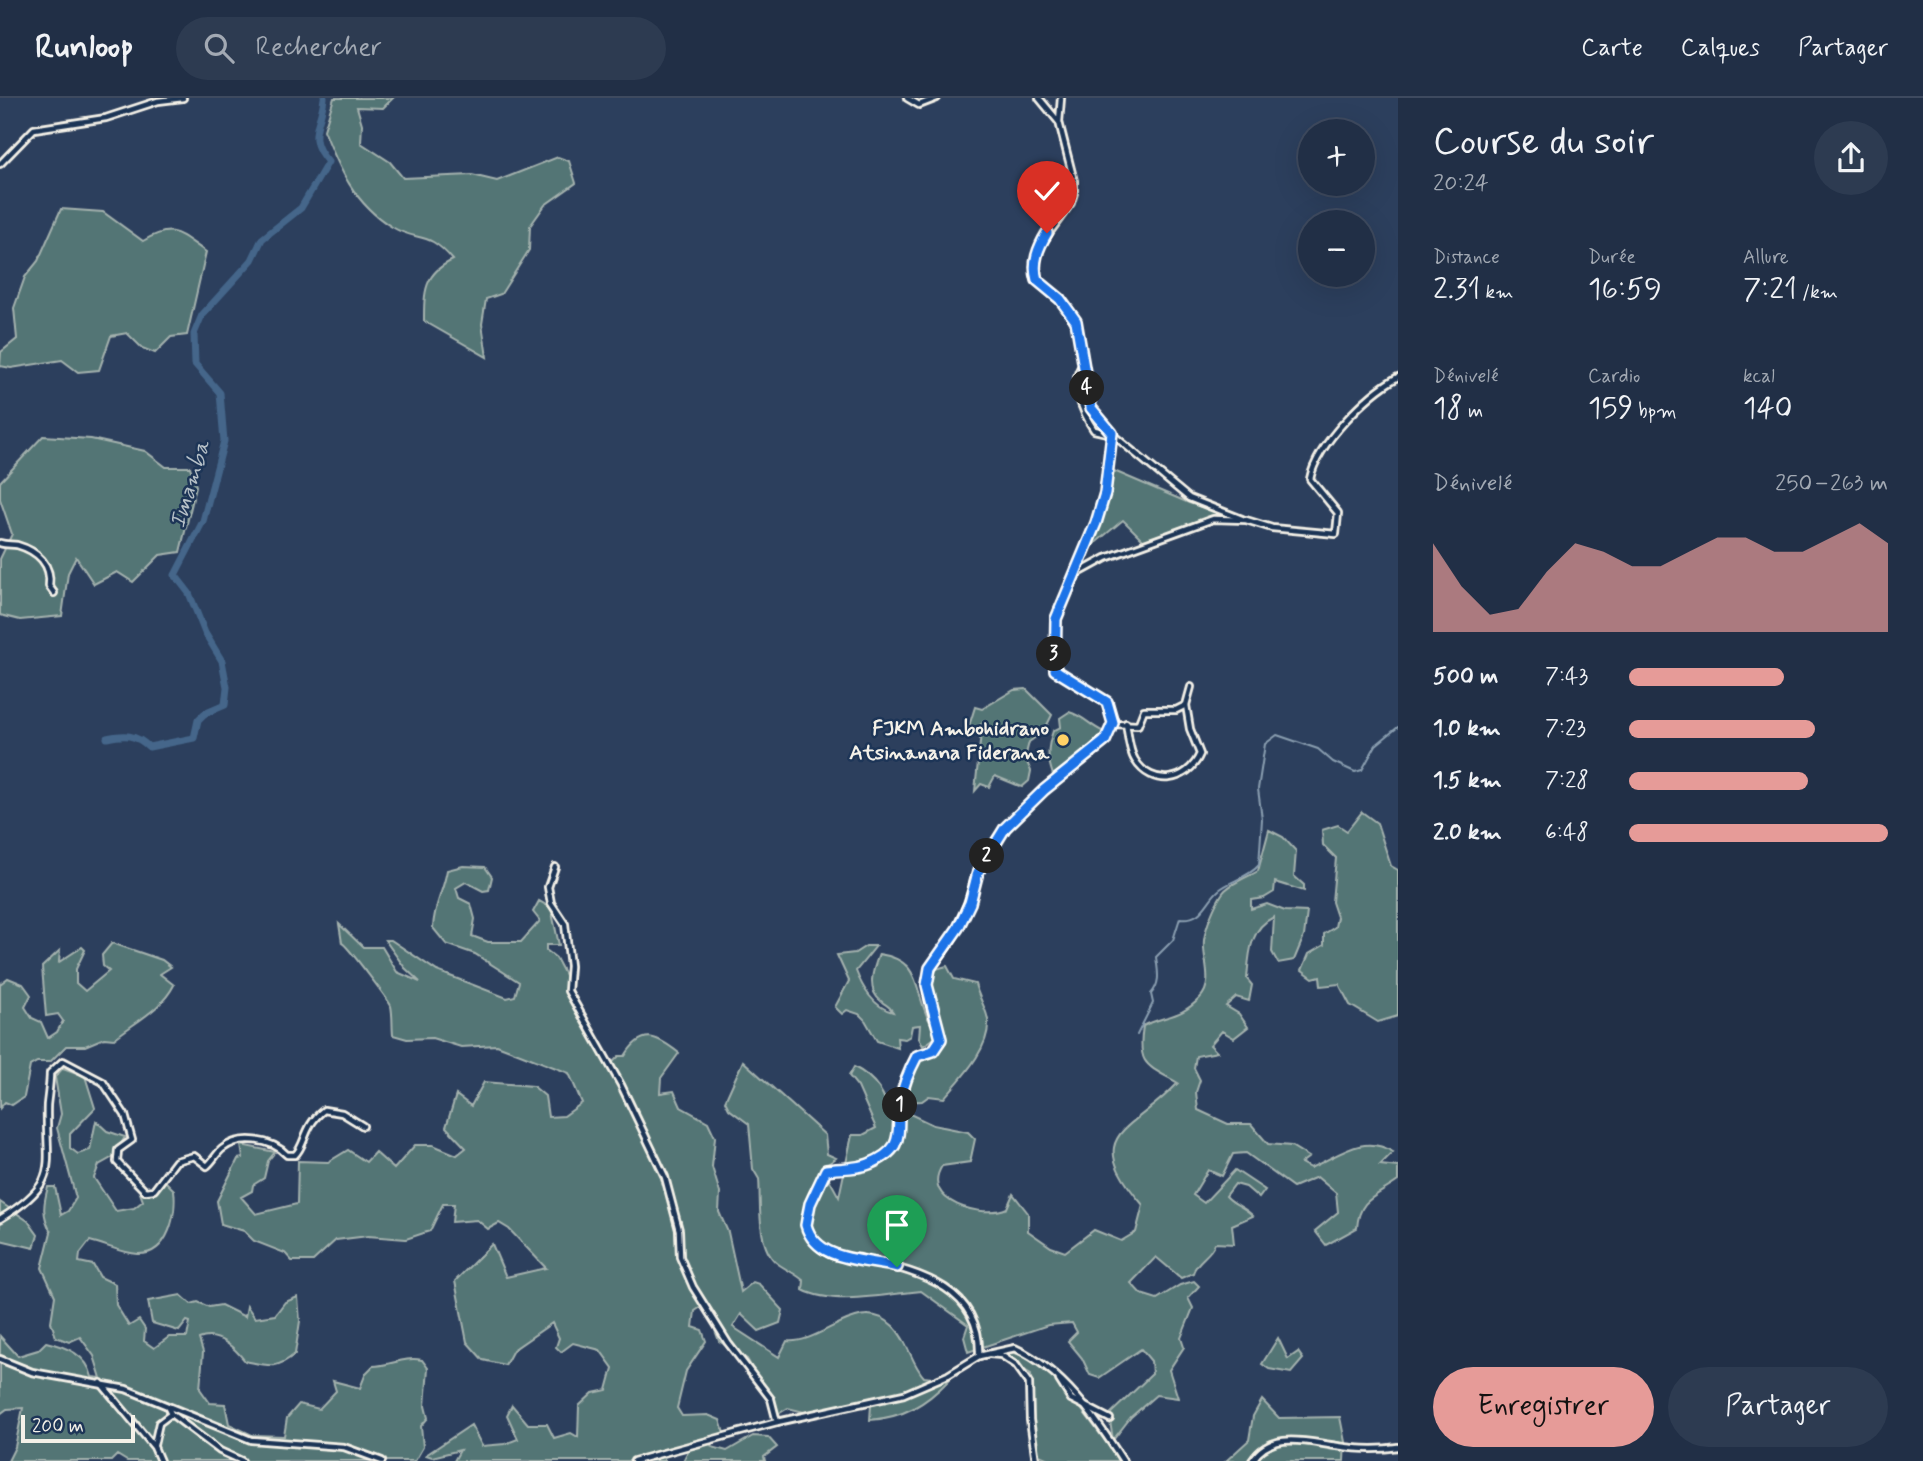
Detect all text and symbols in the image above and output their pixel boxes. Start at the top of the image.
search box [176,17,666,80]
text: Runloop [35,26,134,70]
icon: search [200,29,238,67]
text: Rechercher [256,31,382,65]
text: Carte [1581,33,1643,64]
text: Calques [1681,33,1760,64]
text: Partager [1798,33,1888,64]
text: Course du soir [1433,118,1654,167]
map controls [1298,119,1375,287]
button: + [1298,119,1375,196]
button: share [1814,121,1888,195]
pin [1017,161,1077,233]
text: 20:24 [1433,169,1489,199]
icon: check [1028,172,1066,210]
button: − [1298,210,1375,287]
text: Distance [1433,245,1500,270]
text: Durée [1588,245,1636,270]
text: Allure [1743,245,1789,270]
text: 2.31 [1433,270,1480,309]
text: 16:59 [1588,270,1662,309]
text: 7:21 [1743,270,1797,309]
text: km [1480,280,1513,305]
text: /km [1797,280,1838,305]
text: Dénivelé [1433,364,1499,389]
text: Cardio [1588,364,1640,389]
text: kcal [1743,364,1775,389]
pin: 4 [1070,370,1104,406]
text: 4 [1081,375,1092,400]
text: 18 [1433,389,1463,428]
text: 159 [1588,389,1633,428]
text: 140 [1743,389,1793,428]
text: m [1463,399,1483,424]
text: bpm [1633,399,1677,424]
water label: Imamba [163,436,219,532]
text: Dénivelé [1433,469,1512,499]
text: 250–263 m [1775,469,1888,499]
pin: 3 [1036,636,1072,672]
text: 3 [1049,641,1058,666]
text: 500 m [1433,662,1498,692]
text: 7:43 [1545,662,1588,692]
text: 1.0 km [1433,714,1501,744]
text: 7:23 [1545,714,1586,744]
place label: FJKM Ambohidrano Atsinanana Fiderana [849,715,1050,767]
marker: FJKM Ambohidrano Atsinanana Fiderana [1055,732,1071,748]
text: 1.5 km [1433,766,1502,796]
text: 7:28 [1545,766,1589,796]
text: 2.0 km [1433,818,1502,848]
text: 6:48 [1545,818,1589,848]
pin: 2 [970,838,1004,874]
text: 2 [982,843,991,868]
pin: 1 [883,1088,918,1122]
text: 1 [895,1092,904,1117]
pin [867,1195,927,1267]
icon: arrive [878,1206,916,1244]
button: Enregistrer [1433,1367,1654,1447]
button: Partager [1668,1367,1888,1447]
scale bar [21,1412,135,1444]
text: 200 m [32,1414,84,1439]

